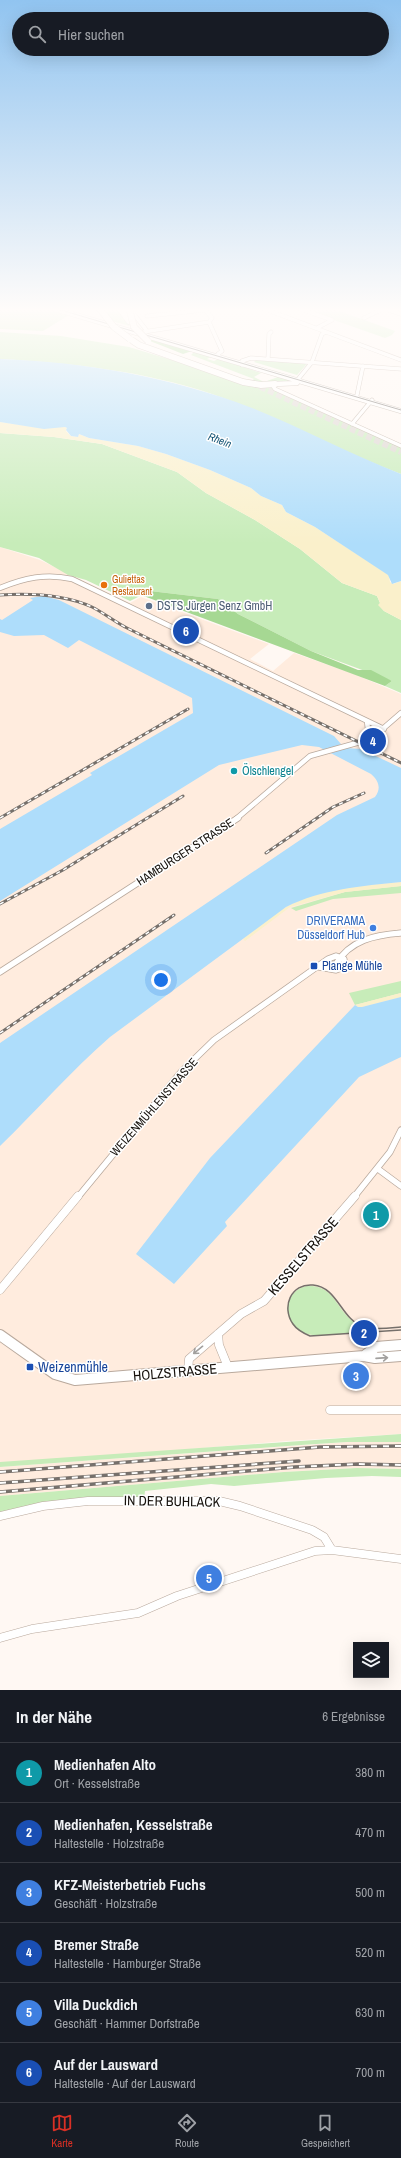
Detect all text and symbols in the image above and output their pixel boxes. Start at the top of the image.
search box [12,12,389,56]
icon: search [26,23,48,45]
text: Hier suchen [58,24,124,45]
water label: Rhein [206,429,234,451]
place label: Guliettas Restaurant [112,573,153,598]
marker: Guliettas Restaurant [99,580,109,590]
place label: DSTS Jürgen Senz GmbH [157,598,272,614]
marker: DSTS Jürgen Senz GmbH [144,601,154,611]
pin: 6 [173,616,199,646]
pin: 4 [360,726,386,756]
place label: Ölschlengel [242,762,293,779]
marker: Ölschlengel [229,766,239,776]
street label: HAMBURGER STRASSE [133,815,237,889]
place label: DRIVERAMA Düsseldorf Hub [297,913,365,943]
marker: DRIVERAMA Düsseldorf Hub [368,923,378,933]
place label: Plange Mühle [322,958,382,974]
marker: Plange Mühle [309,961,319,971]
your location [151,970,171,990]
street label: WEIZENMÜHLENSTRASSE [106,1054,201,1160]
pin: 1 [363,1200,389,1230]
street label: KESSELSTRASSE [264,1213,342,1299]
pin: 2 [351,1318,377,1348]
one-way arrow [193,1346,204,1354]
one-way arrow [375,1354,388,1361]
place label: Weizenmühle [38,1358,108,1376]
street label: HOLZSTRASSE [132,1359,218,1385]
pin: 3 [343,1361,369,1391]
marker: Weizenmühle [25,1362,35,1372]
street label: IN DER BUHLACK [124,1491,221,1511]
pin: 5 [196,1563,222,1593]
map controls [353,1642,389,1678]
button: layers [353,1642,389,1678]
text: In der Nähe [16,1705,92,1728]
text: 6 Ergebnisse [322,1708,385,1725]
text: Medienhafen Alto [54,1754,156,1775]
text: 1 [26,1764,32,1781]
text: 380 m [355,1764,385,1781]
text: Ort · Kesselstraße [54,1775,140,1792]
text: Medienhafen, Kesselstraße [54,1814,213,1835]
text: 2 [26,1824,32,1841]
text: 470 m [355,1824,385,1841]
text: Haltestelle · Holzstraße [54,1835,164,1852]
text: KFZ-Meisterbetrieb Fuchs [54,1874,206,1895]
text: 3 [26,1884,32,1901]
text: 500 m [355,1884,385,1901]
text: Geschäft · Holzstraße [54,1895,157,1912]
text: Bremer Straße [54,1934,139,1955]
text: 4 [26,1944,32,1961]
text: 520 m [355,1944,385,1961]
text: Haltestelle · Hamburger Straße [54,1955,201,1972]
text: Villa Duckdich [54,1994,138,2015]
text: 5 [26,2004,32,2021]
text: 630 m [355,2004,385,2021]
text: Geschäft · Hammer Dorfstraße [54,2015,200,2032]
text: Auf der Lausward [54,2054,158,2075]
text: 6 [26,2064,32,2081]
text: 700 m [355,2064,385,2081]
text: Haltestelle · Auf der Lausward [54,2075,196,2092]
tab: Karte [51,2112,73,2150]
tab: Route [175,2112,199,2150]
tab: Gespeichert [301,2112,350,2150]

